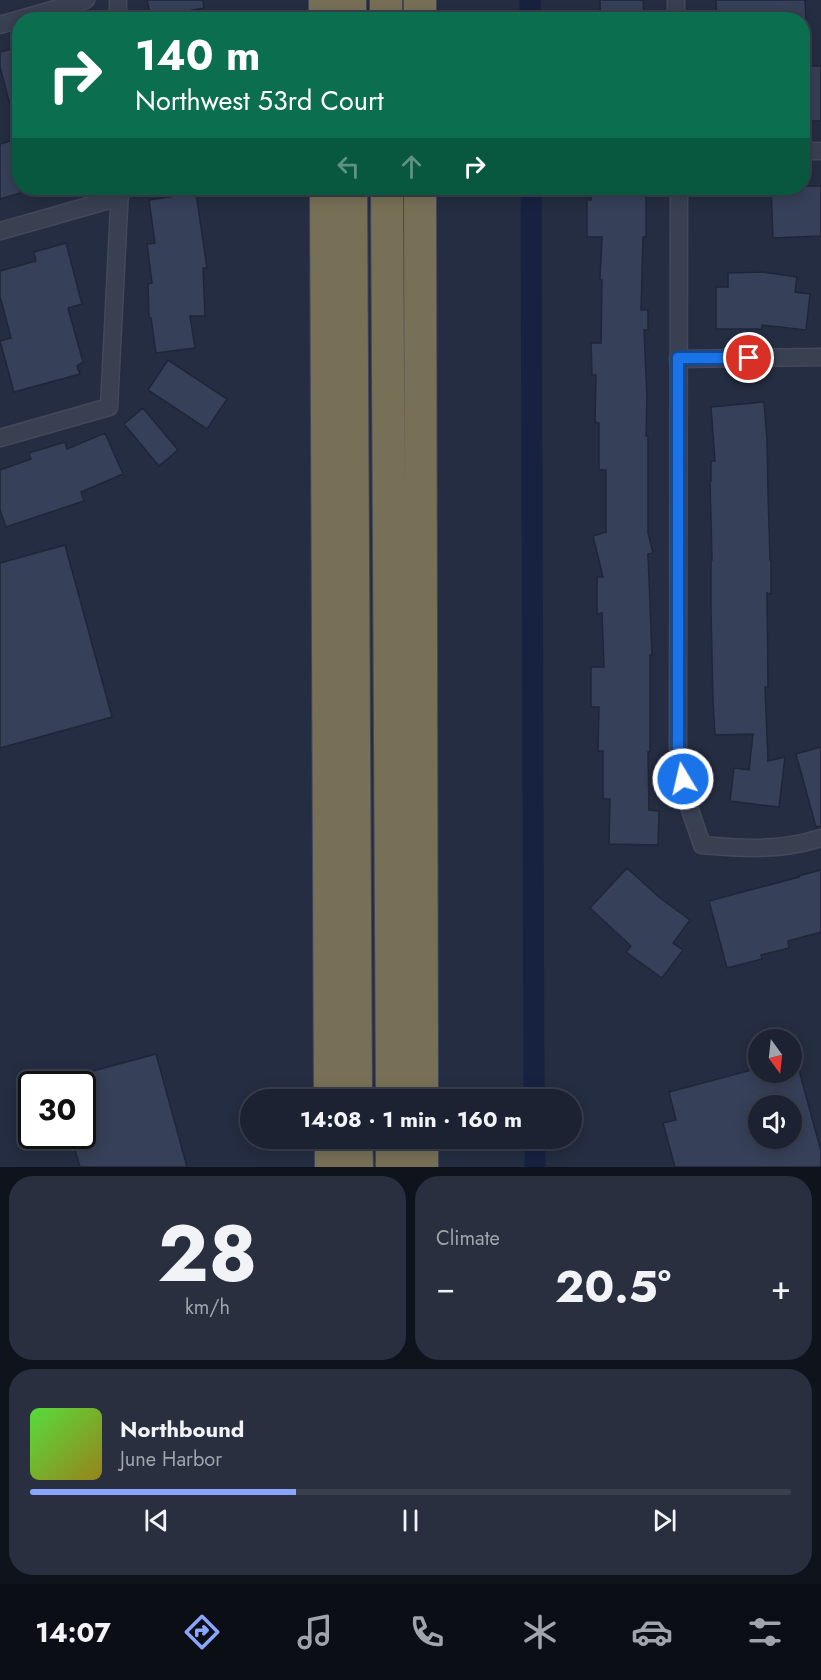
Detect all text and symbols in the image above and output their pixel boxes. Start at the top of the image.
text: 140 m [135,25,261,86]
icon: right [36,36,114,114]
text: Northwest 53rd Court [135,81,384,120]
icon: left [332,150,365,183]
icon: ahead [395,150,428,183]
icon: right [458,150,491,183]
pin [723,332,774,383]
icon: arrive [732,341,765,374]
position arrow [651,747,715,811]
north arrow [748,1029,802,1083]
map controls [748,1029,802,1149]
speed limit sign: 30 [18,1071,96,1149]
button: sound [748,1095,802,1149]
text: 14:08 · 1 min · 160 m [300,1103,522,1135]
text: 28 [157,1198,258,1310]
text: Climate [436,1224,500,1253]
text: 20.5° [555,1254,671,1319]
text: − [436,1264,455,1311]
text: + [771,1264,791,1311]
text: km/h [185,1293,230,1322]
text: Northbound [120,1413,244,1445]
text: June Harbor [120,1445,222,1474]
icon: previous [140,1504,173,1537]
icon: pause [394,1504,427,1537]
icon: next [648,1504,681,1537]
icon: directions [181,1611,223,1653]
icon: music [294,1611,336,1653]
icon: phone [406,1611,448,1653]
icon: climate [519,1611,561,1653]
icon: car [631,1611,673,1653]
icon: filters [744,1611,786,1653]
text: 14:07 [35,1613,111,1652]

